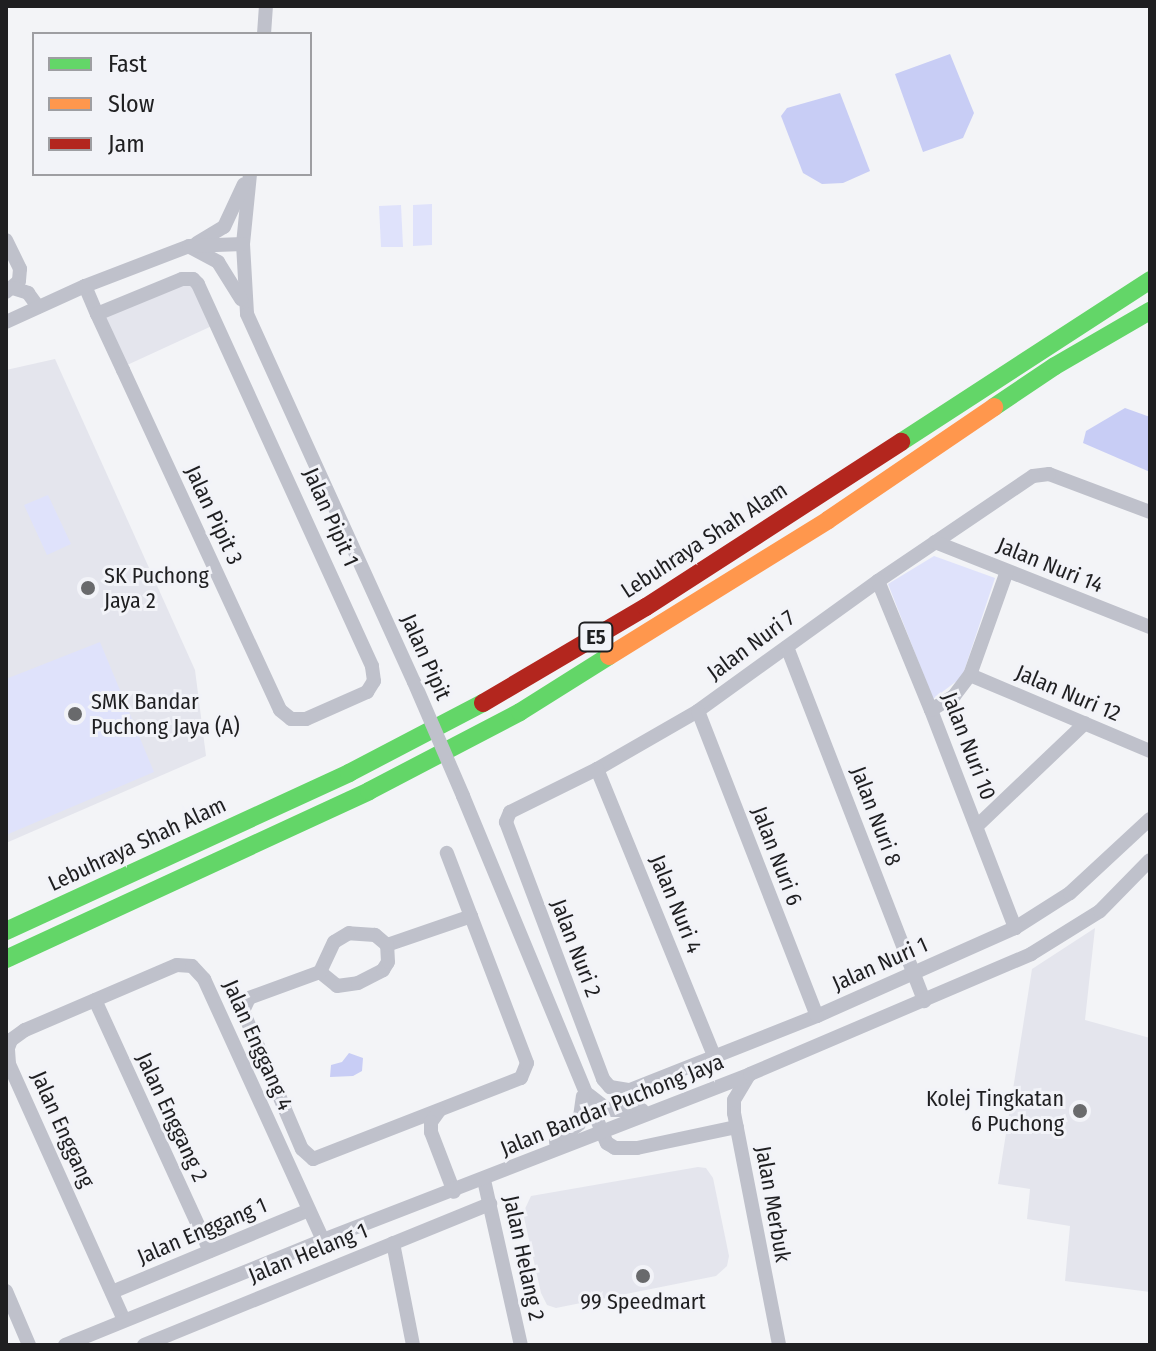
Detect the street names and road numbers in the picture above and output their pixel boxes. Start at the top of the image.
street label: Jalan Pipit 3 [180,461,248,569]
street label: Jalan Pipit 1 [298,464,364,570]
street label: Lebuhraya Shah Alam [616,476,792,604]
street label: Jalan Nuri 14 [993,532,1107,598]
street label: Jalan Nuri 7 [702,604,800,686]
street label: Jalan Pipit [395,610,457,704]
road number: E5 [578,621,614,653]
street label: Jalan Nuri 12 [1012,659,1124,727]
street label: Jalan Nuri 10 [936,688,1002,804]
street label: Jalan Nuri 8 [845,763,907,869]
street label: Lebuhraya Shah Alam [44,791,230,897]
street label: Jalan Nuri 6 [746,803,808,909]
street label: Jalan Nuri 4 [644,851,708,957]
street label: Jalan Nuri 2 [545,895,607,1001]
street label: Jalan Nuri 1 [828,931,932,997]
street label: Jalan Enggang 4 [217,976,299,1114]
street label: Jalan Enggang 2 [131,1048,213,1186]
street label: Jalan Bandar Puchong Jaya [496,1048,728,1162]
street label: Jalan Enggang [26,1067,100,1191]
street label: Jalan Merbuk [750,1144,796,1264]
street label: Jalan Enggang 1 [133,1192,271,1270]
street label: Jalan Helang 2 [498,1193,550,1323]
street label: Jalan Helang 1 [245,1217,371,1289]

